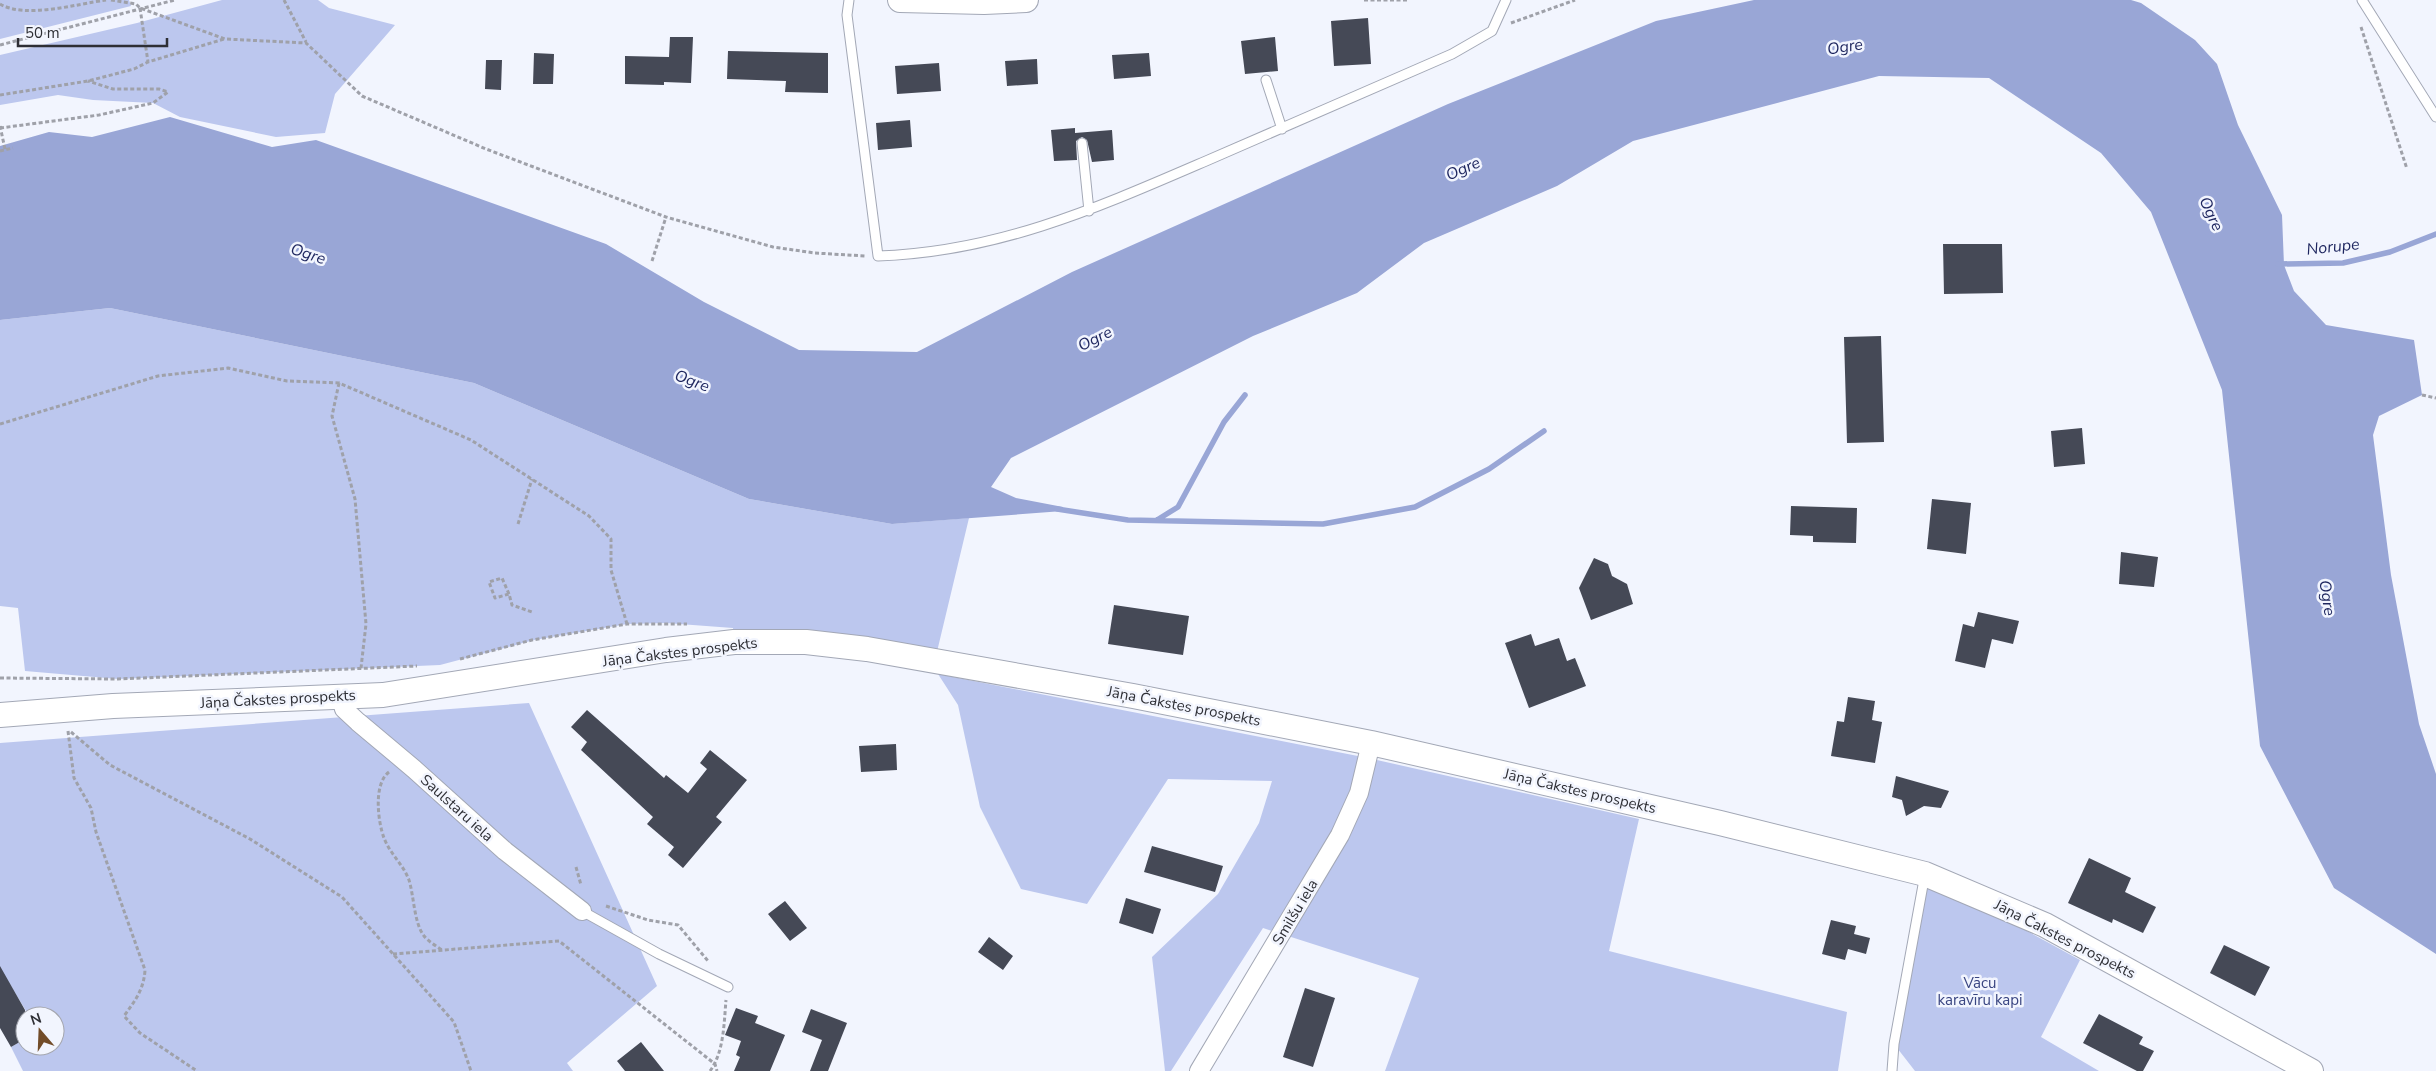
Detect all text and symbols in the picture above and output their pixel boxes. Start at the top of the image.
scale bar [18,15,166,47]
text: 50 m [25,23,60,43]
water label: Ogre [1826,33,1865,61]
water label: Ogre [1442,151,1484,186]
water label: Ogre [2193,193,2229,235]
water label: Norupe [2305,233,2361,261]
water label: Ogre [288,238,329,270]
water label: Ogre [1074,321,1116,357]
water label: Ogre [671,365,713,398]
water label: Ogre [2313,579,2341,618]
street label: Jāņa Čakstes prospekts [600,632,759,672]
street label: Jāņa Čakstes prospekts [1105,680,1263,731]
street label: Jāņa Čakstes prospekts [199,684,356,713]
street label: Jāņa Čakstes prospekts [1501,763,1658,818]
street label: Saulstaru iela [416,770,498,846]
street label: Smilšu iela [1268,875,1322,949]
street label: Jāņa Čakstes prospekts [1990,893,2139,983]
park label: Vācu karavīru kapi [1938,973,2023,1010]
north arrow [15,1006,65,1056]
text: N [28,1008,44,1030]

